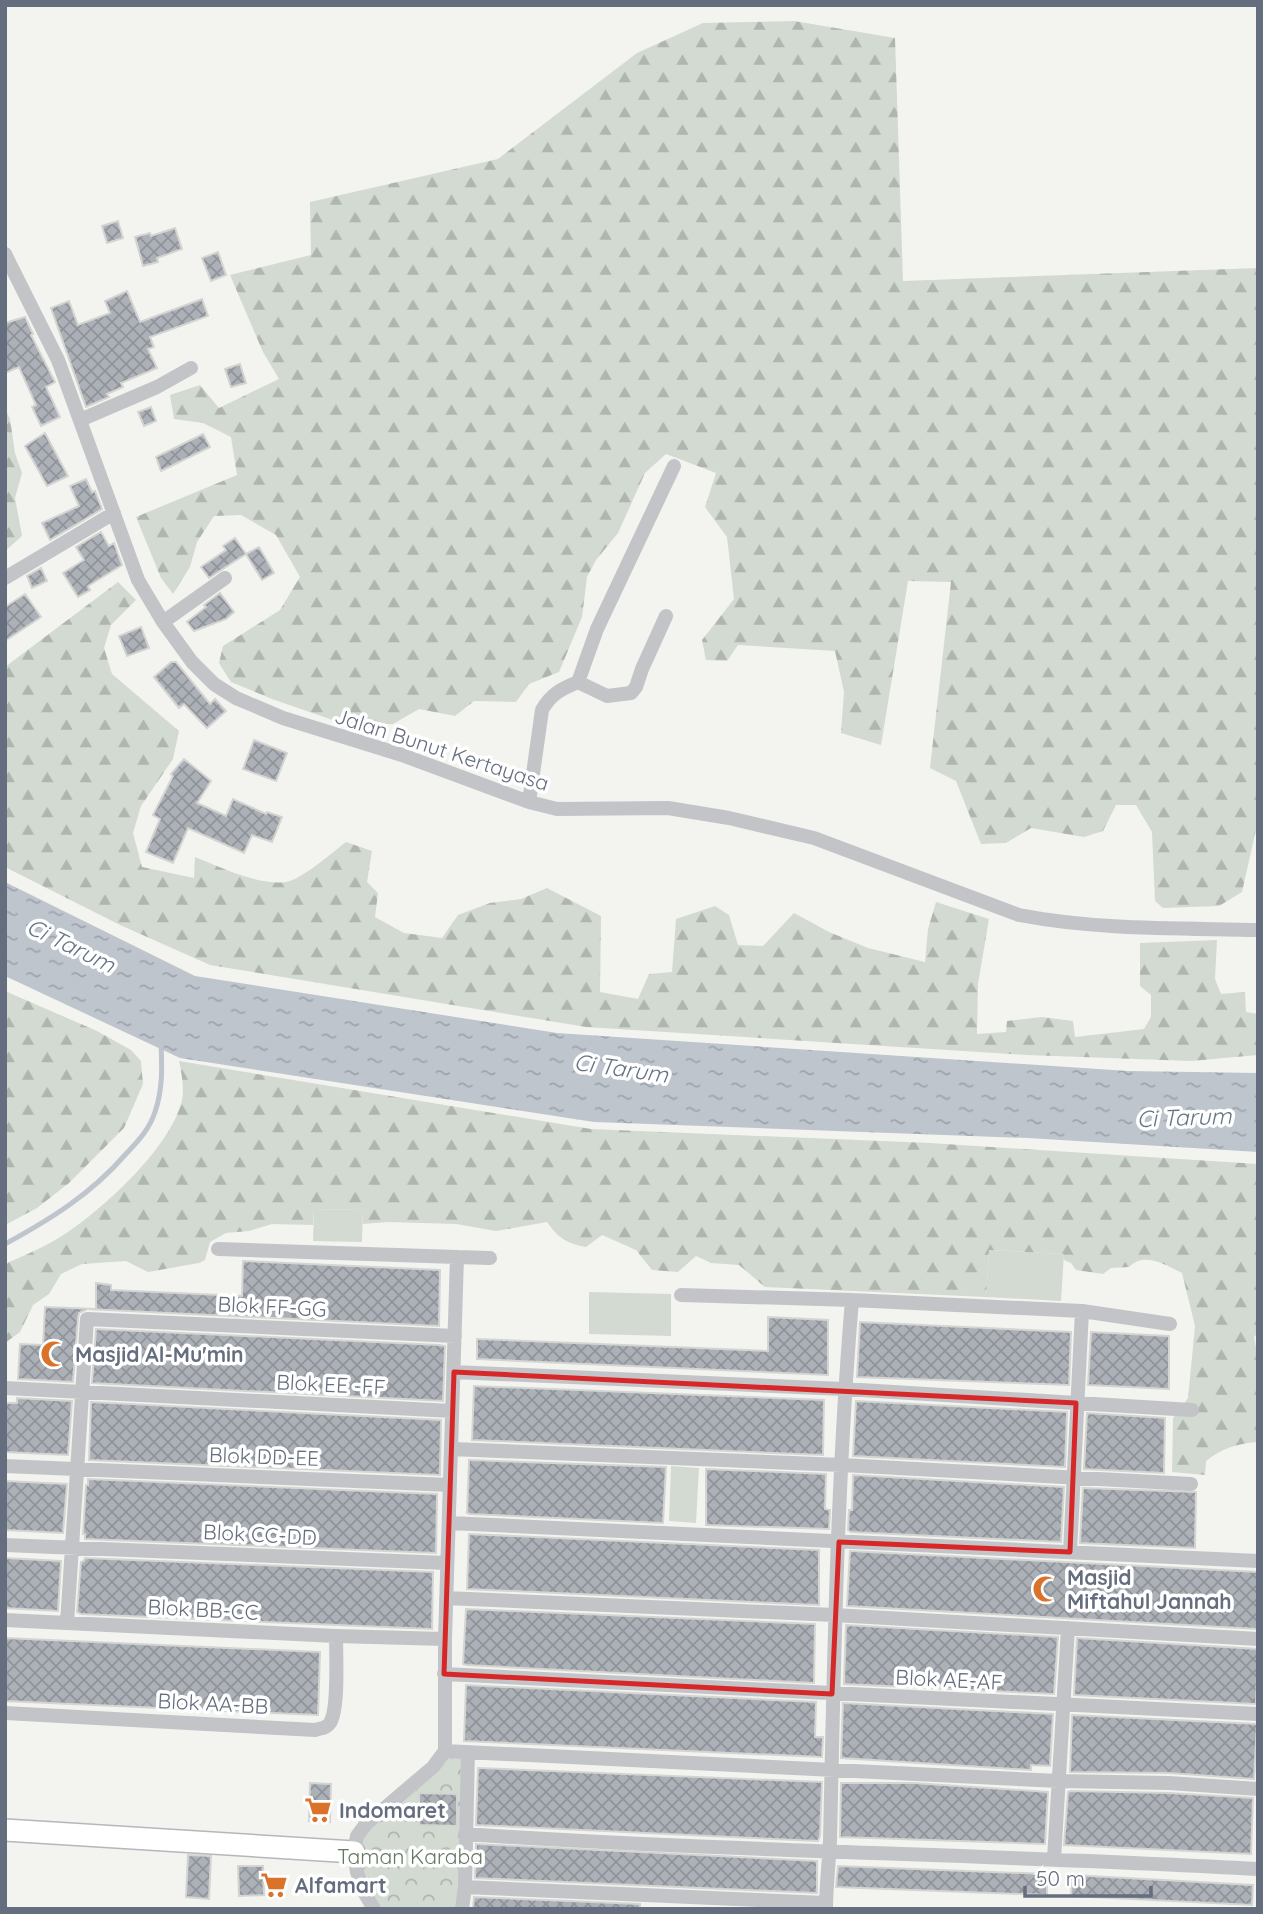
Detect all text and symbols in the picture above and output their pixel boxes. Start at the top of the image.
street label: Jalan Bunut Kertayasa [332,702,552,796]
water label: Ci Tarum [22,911,121,979]
water label: Ci Tarum [572,1047,671,1089]
water label: Ci Tarum [1136,1101,1233,1133]
street label: Blok FF-GG [217,1290,327,1322]
mosque icon: Masjid Al-Mu'min [39,1339,69,1369]
place label: Masjid Al-Mu'min [75,1341,244,1367]
street label: Blok EE -FF [276,1368,386,1400]
street label: Blok DD-EE [209,1441,319,1471]
street label: Blok CC-DD [203,1518,317,1550]
place label: Masjid Miftahul Jannah [1067,1564,1232,1614]
mosque icon: Masjid Miftahul Jannah [1031,1574,1061,1604]
street label: Blok BB-CC [147,1593,259,1625]
street label: Blok AE-AF [895,1663,1003,1695]
street label: Blok AA-BB [157,1687,269,1719]
supermarket icon: Indomaret [303,1795,333,1825]
place label: Indomaret [339,1797,446,1823]
park label: Taman Karaba [337,1843,483,1869]
scale bar [1025,1854,1151,1898]
text: 50 m [1036,1865,1085,1891]
supermarket icon: Alfamart [259,1870,289,1900]
place label: Alfamart [295,1872,387,1898]

